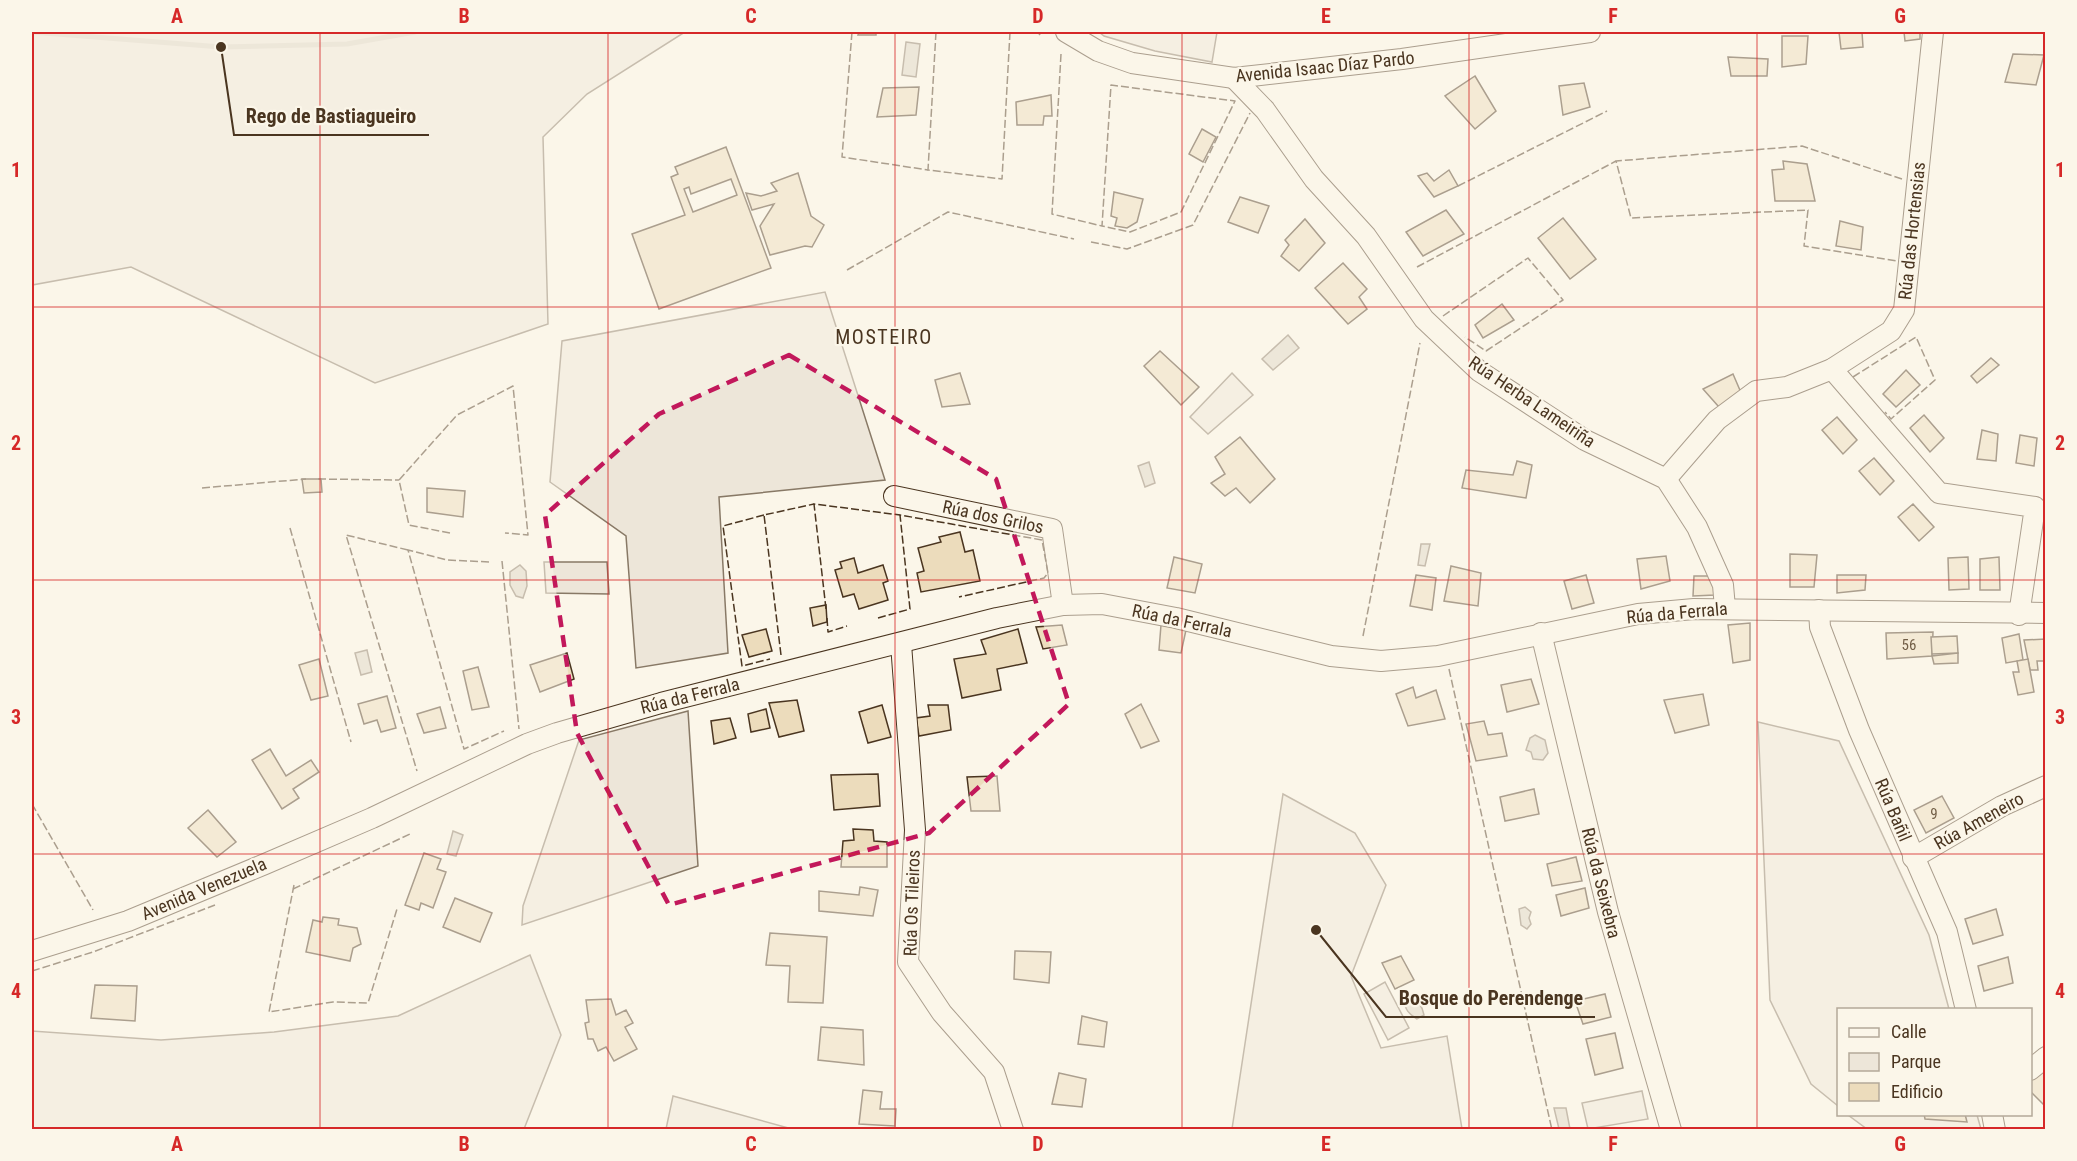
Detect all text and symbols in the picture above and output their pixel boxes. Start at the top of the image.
text: A [171,4,183,28]
text: B [458,4,470,28]
text: C [745,4,757,28]
text: D [1032,4,1044,28]
text: E [1321,4,1331,28]
text: F [1608,4,1618,28]
text: G [1894,4,1906,28]
street label: Avenida Isaac Díaz Pardo [1234,47,1415,86]
callout: Rego de Bastiagueiro [234,97,429,135]
text: Rego de Bastiagueiro [246,104,416,128]
text: 1 [11,158,21,182]
text: 1 [2055,158,2065,182]
street label: Rúa das Hortensias [1894,161,1929,301]
district label: MOSTEIRO [835,325,933,349]
street label: Rúa Herba Lameiriña [1465,352,1599,452]
text: 2 [11,431,21,455]
text: 2 [2055,431,2065,455]
street label: Rúa dos Grilos [941,496,1046,537]
street label: Rúa da Ferrala [1625,598,1728,627]
street label: Rúa da Ferrala [1130,600,1234,641]
house number: 56 [1902,636,1916,654]
street label: Rúa da Ferrala [638,673,742,718]
text: 3 [11,705,21,729]
text: 3 [2055,705,2065,729]
street label: Rúa Bañil [1871,775,1916,844]
street label: Rúa Ameneiro [1930,787,2027,854]
house number: 9 [1930,805,1938,823]
street label: Rúa da Seixebra [1578,825,1625,940]
street label: Rúa Os Tileiros [899,849,924,957]
street label: Avenida Venezuela [138,853,269,924]
text: 4 [11,979,21,1003]
callout: Bosque do Perendenge [1386,979,1595,1017]
text: 4 [2055,979,2065,1003]
text: Bosque do Perendenge [1399,986,1583,1010]
legend [1837,1008,2032,1116]
text: Calle [1891,1021,1927,1042]
text: Parque [1891,1051,1941,1072]
text: Edificio [1891,1081,1943,1102]
text: A [171,1132,183,1156]
text: B [458,1132,470,1156]
text: C [745,1132,757,1156]
text: D [1032,1132,1044,1156]
text: E [1321,1132,1331,1156]
text: F [1608,1132,1618,1156]
text: G [1894,1132,1906,1156]

